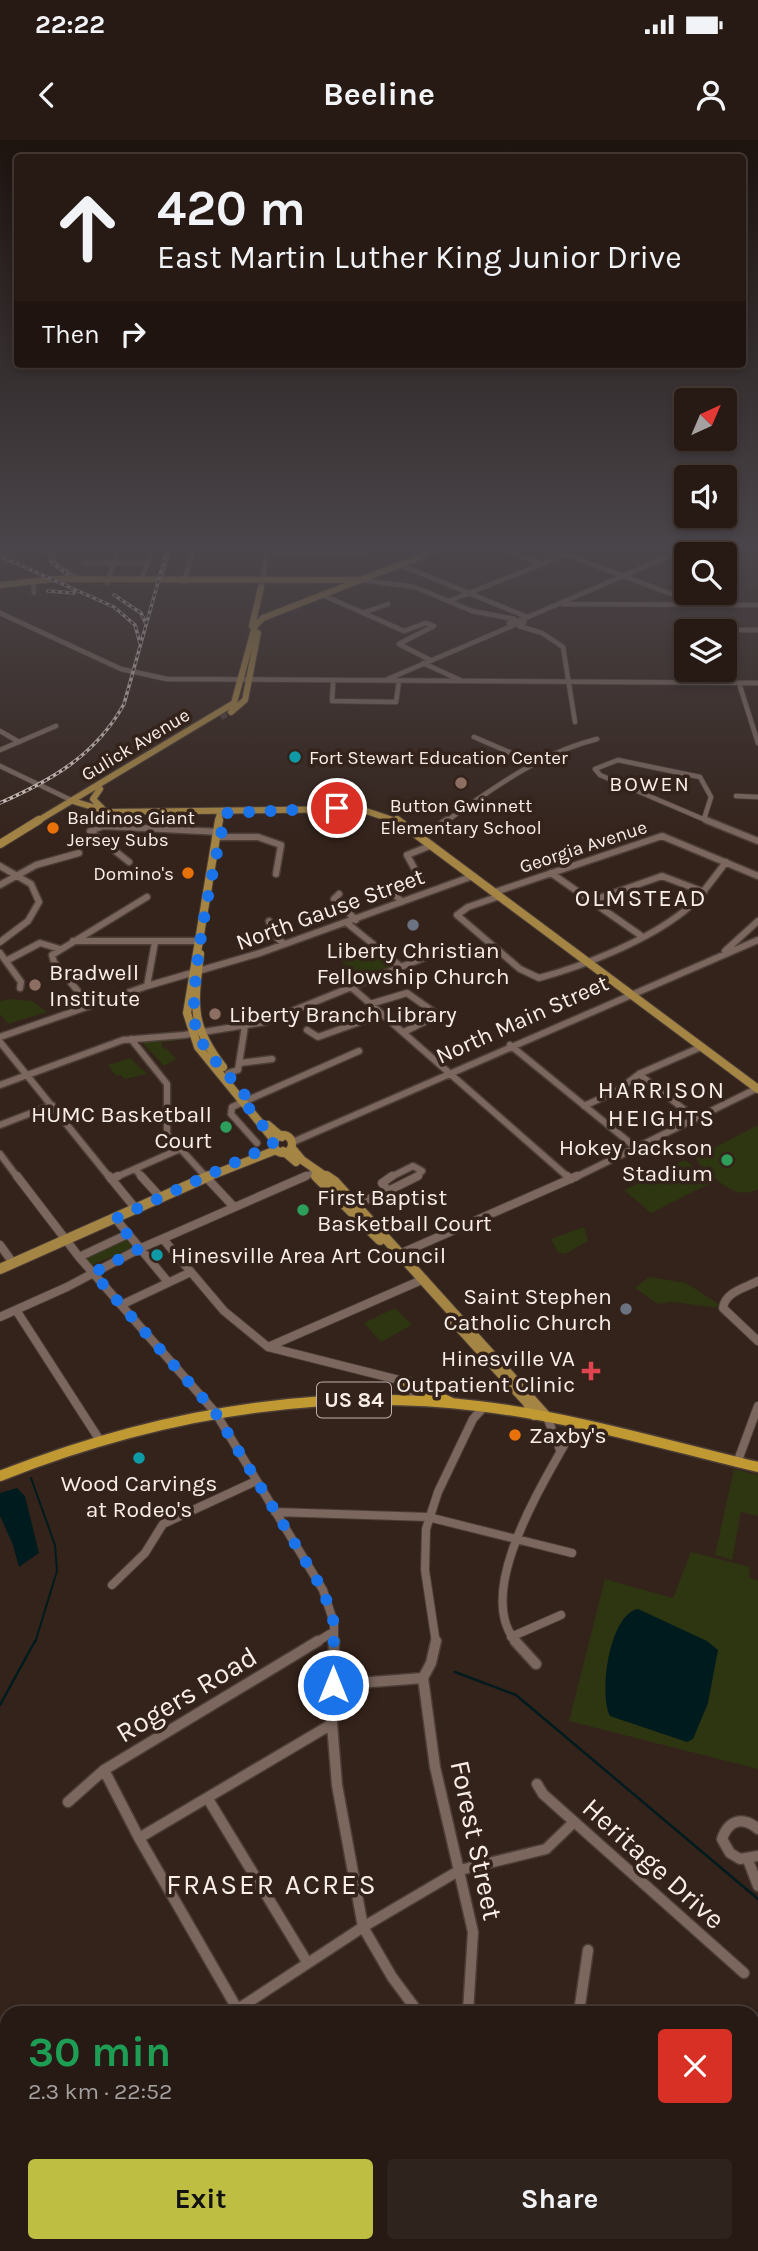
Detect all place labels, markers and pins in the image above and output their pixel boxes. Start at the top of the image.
place label: Fort Stewart Education Center [309,747,568,769]
marker: Fort Stewart Education Center [287,749,303,765]
marker: Button Gwinnett Elementary School [453,775,469,791]
pin [307,778,367,838]
place label: Button Gwinnett Elementary School [380,795,542,839]
place label: Baldinos Giant Jersey Subs [67,807,195,851]
marker: Baldinos Giant Jersey Subs [45,820,61,836]
place label: Domino's [93,863,174,885]
marker: Domino's [180,865,196,881]
marker: Liberty Christian Fellowship Church [405,917,421,933]
place label: Liberty Christian Fellowship Church [316,937,510,990]
place label: Bradwell Institute [49,959,140,1012]
marker: Bradwell Institute [27,977,43,993]
place label: Liberty Branch Library [229,1001,457,1028]
marker: Liberty Branch Library [207,1006,223,1022]
place label: HUMC Basketball Court [31,1101,212,1154]
marker: HUMC Basketball Court [218,1119,234,1135]
place label: Hokey Jackson Stadium [559,1134,713,1187]
marker: Hokey Jackson Stadium [719,1152,735,1168]
place label: First Baptist Basketball Court [317,1184,492,1237]
marker: First Baptist Basketball Court [295,1202,311,1218]
place label: Hinesville Area Art Council [171,1242,446,1269]
marker: Hinesville Area Art Council [149,1247,165,1263]
place label: Saint Stephen Catholic Church [444,1283,612,1336]
marker: Saint Stephen Catholic Church [618,1301,634,1317]
place label: Hinesville VA Outpatient Clinic [396,1345,575,1398]
marker: Hinesville VA Outpatient Clinic [581,1361,601,1381]
place label: Zaxby's [529,1422,607,1449]
marker: Zaxby's [507,1427,523,1443]
marker: Wood Carvings at Rodeo's [131,1450,147,1466]
place label: Wood Carvings at Rodeo's [61,1470,217,1523]

